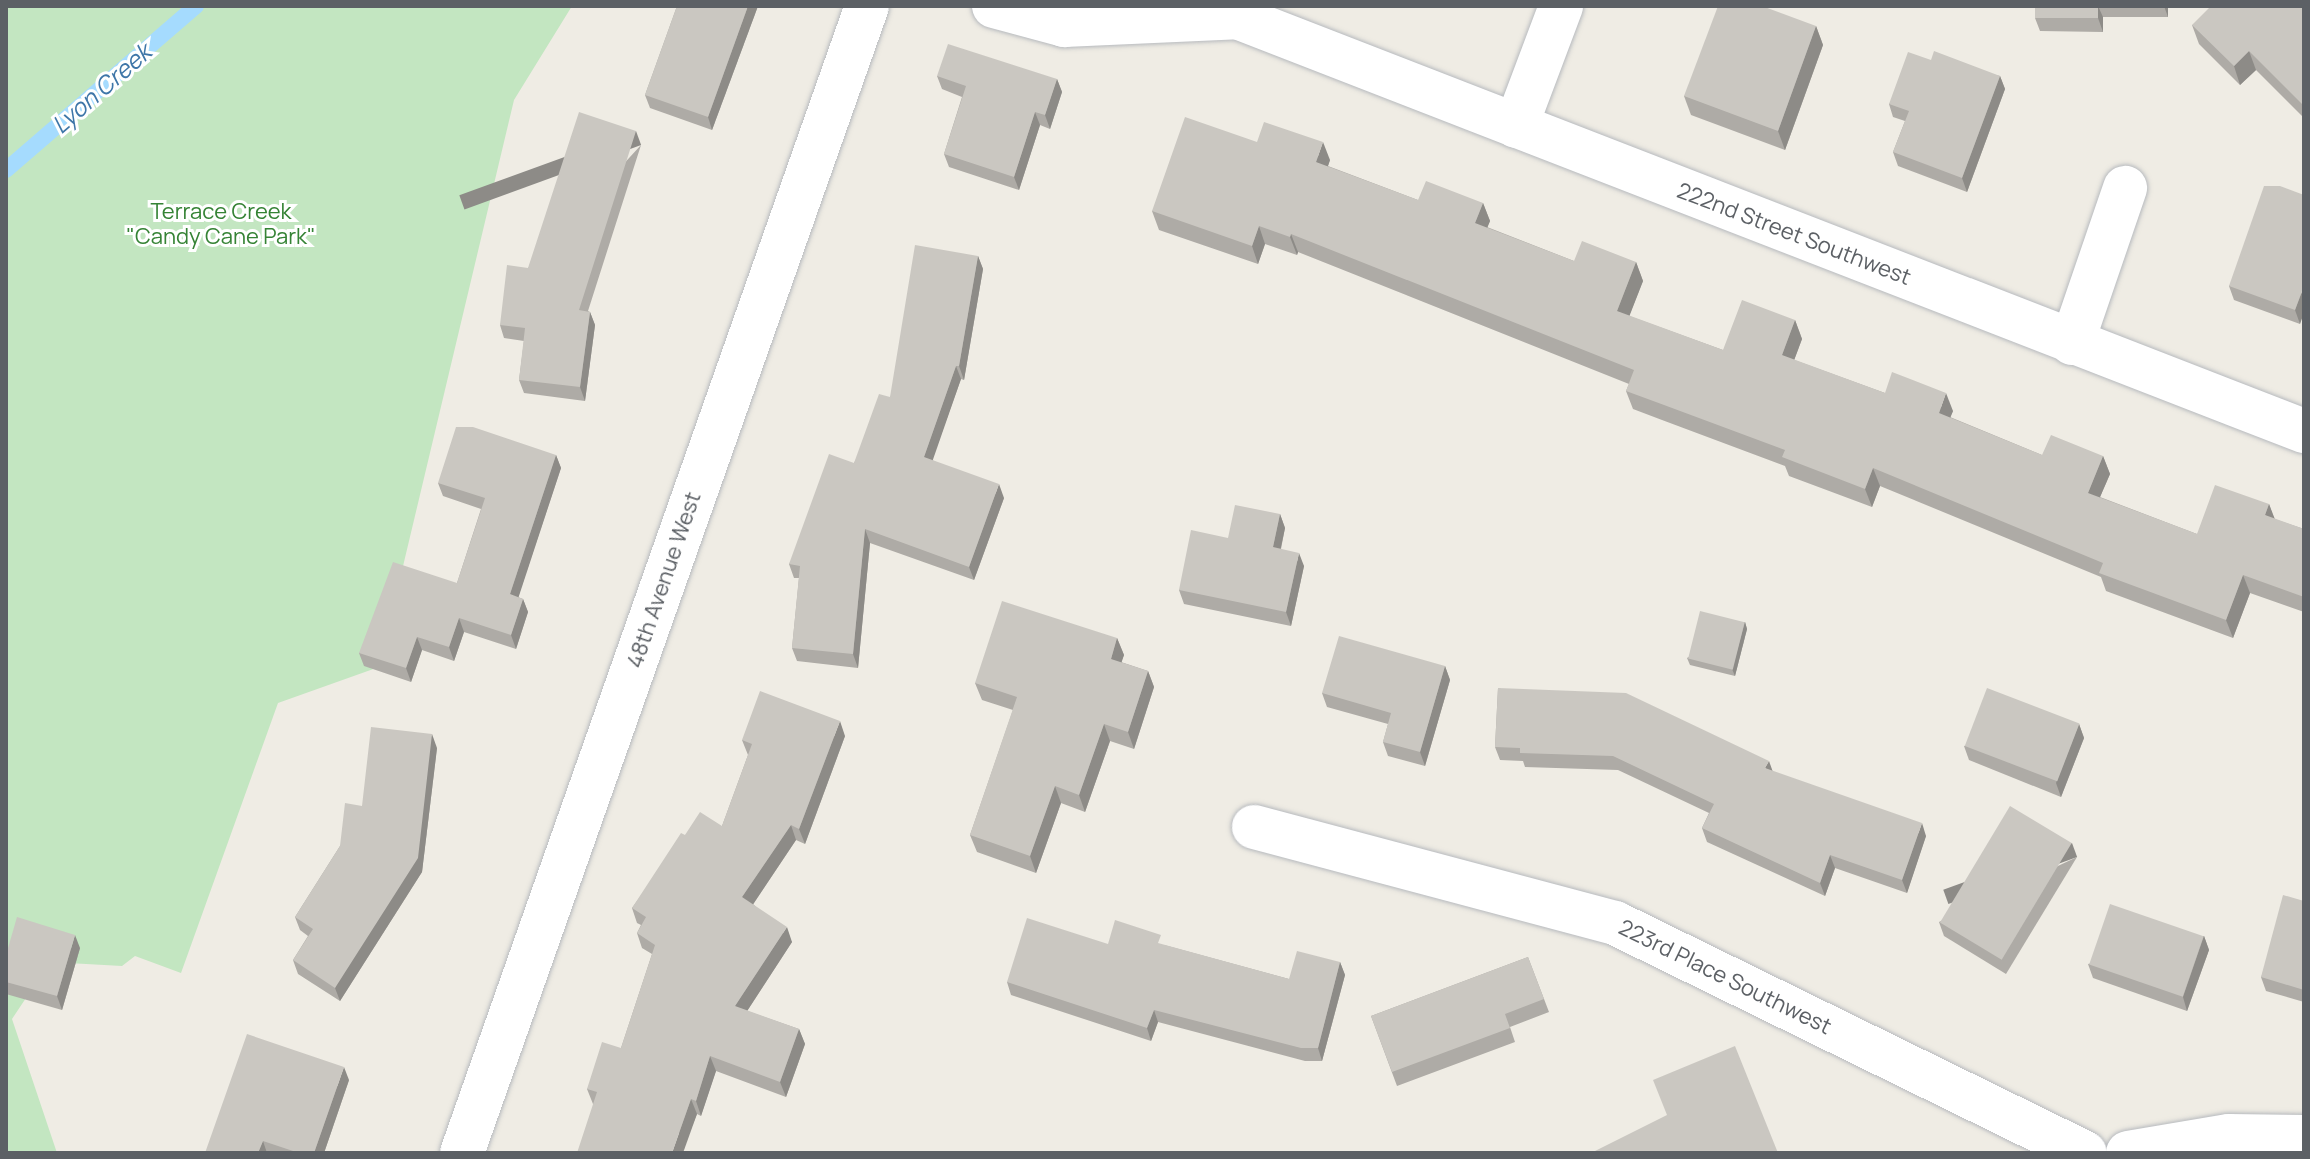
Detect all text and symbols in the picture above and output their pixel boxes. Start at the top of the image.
water label: Lyon Creek [46,37,156,139]
street label: 222nd Street Southwest [1673,177,1915,291]
park label: Terrace Creek "Candy Cane Park" [126,198,316,250]
street label: 48th Avenue West [622,489,706,671]
street label: 223rd Place Southwest [1614,914,1836,1040]

